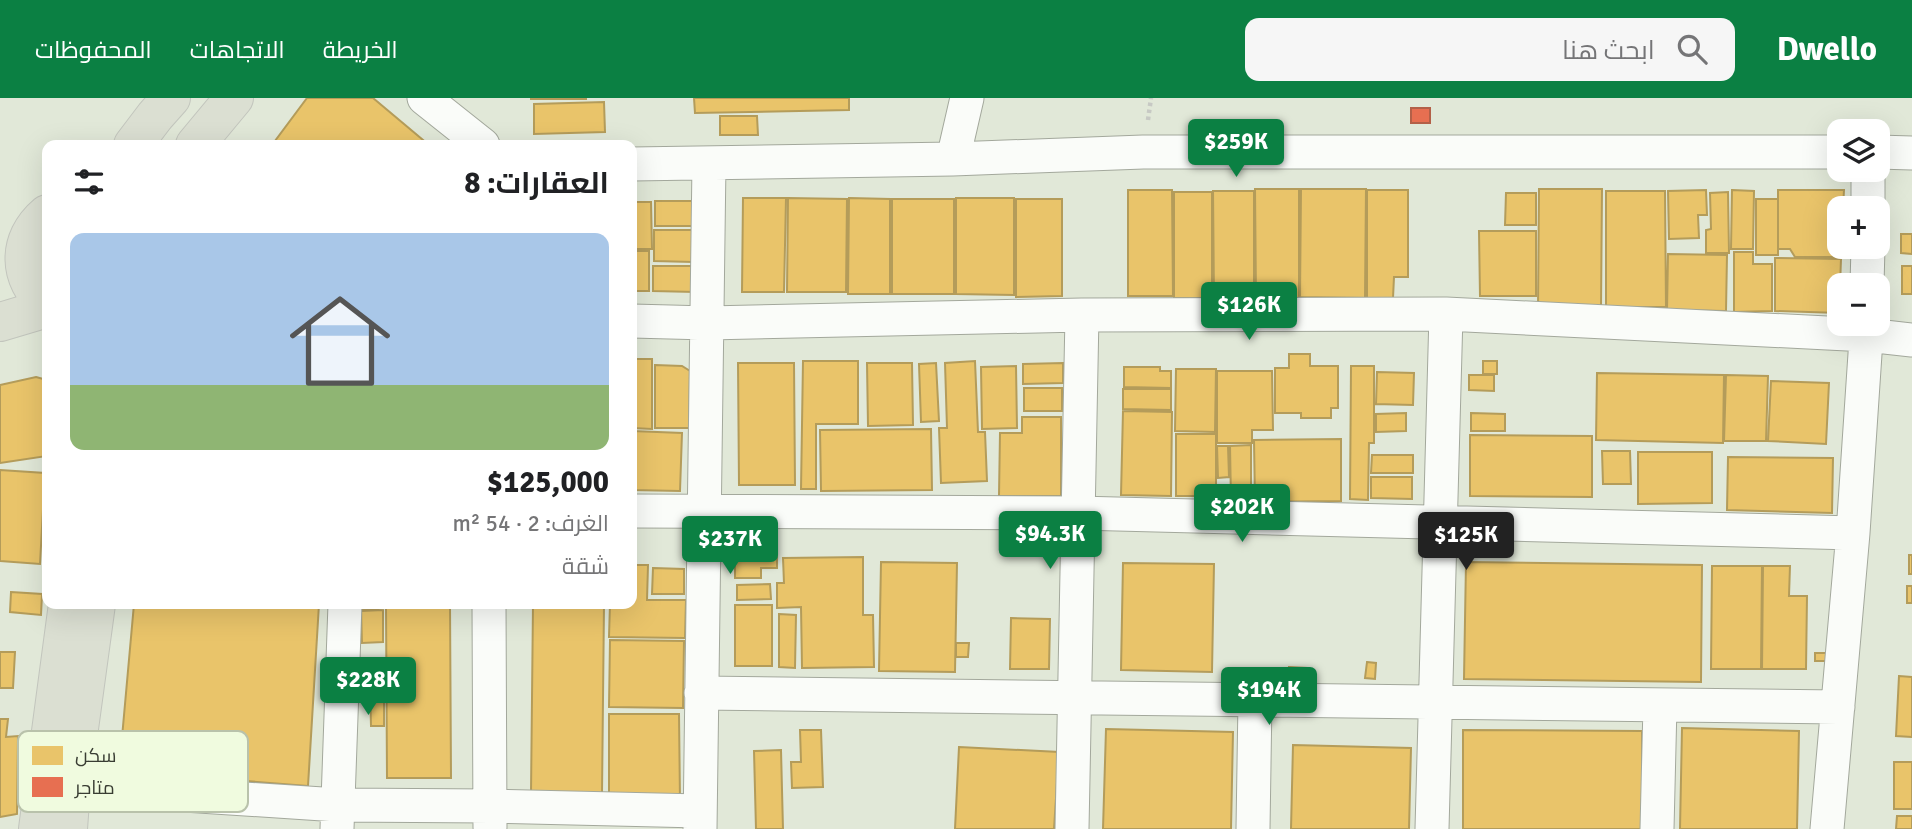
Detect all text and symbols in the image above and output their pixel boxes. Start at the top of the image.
search box [1245,18,1735,81]
text: Dwello [1777,29,1877,70]
icon: search [1673,30,1711,68]
text: المحفوظات [35,35,152,65]
text: الاتجاهات [190,35,285,65]
text: الخريطة [323,35,398,65]
text: ابحث هنا [1562,35,1655,67]
map controls [1827,119,1890,336]
button: layers [1827,119,1890,182]
pin: $259K [1187,120,1285,179]
text: $259K [1204,127,1268,156]
icon: filters [70,163,108,201]
text: العقارات: 8 [464,165,609,202]
button: + [1827,196,1890,259]
button: − [1827,273,1890,336]
icon: home [277,278,403,404]
pin: $126K [1200,282,1298,342]
text: $126K [1217,290,1281,319]
text: $125,000 [487,464,609,501]
pin: $202K [1193,484,1291,544]
text: $202K [1210,492,1274,521]
text: الغرف: 2 · 54 m² [453,509,609,538]
pin: $94.3K [993,512,1107,571]
pin: $125K [1417,512,1515,572]
pin: $237K [681,517,779,576]
text: $94.3K [1015,519,1085,548]
text: $125K [1434,520,1498,549]
text: $237K [698,524,762,553]
text: شقة [562,552,609,581]
pin: $228K [319,658,417,717]
text: $228K [336,665,400,694]
pin: $194K [1220,668,1318,727]
text: $194K [1237,675,1301,704]
legend [18,731,248,812]
text: سكن [75,744,117,768]
text: متاجر [74,776,115,800]

